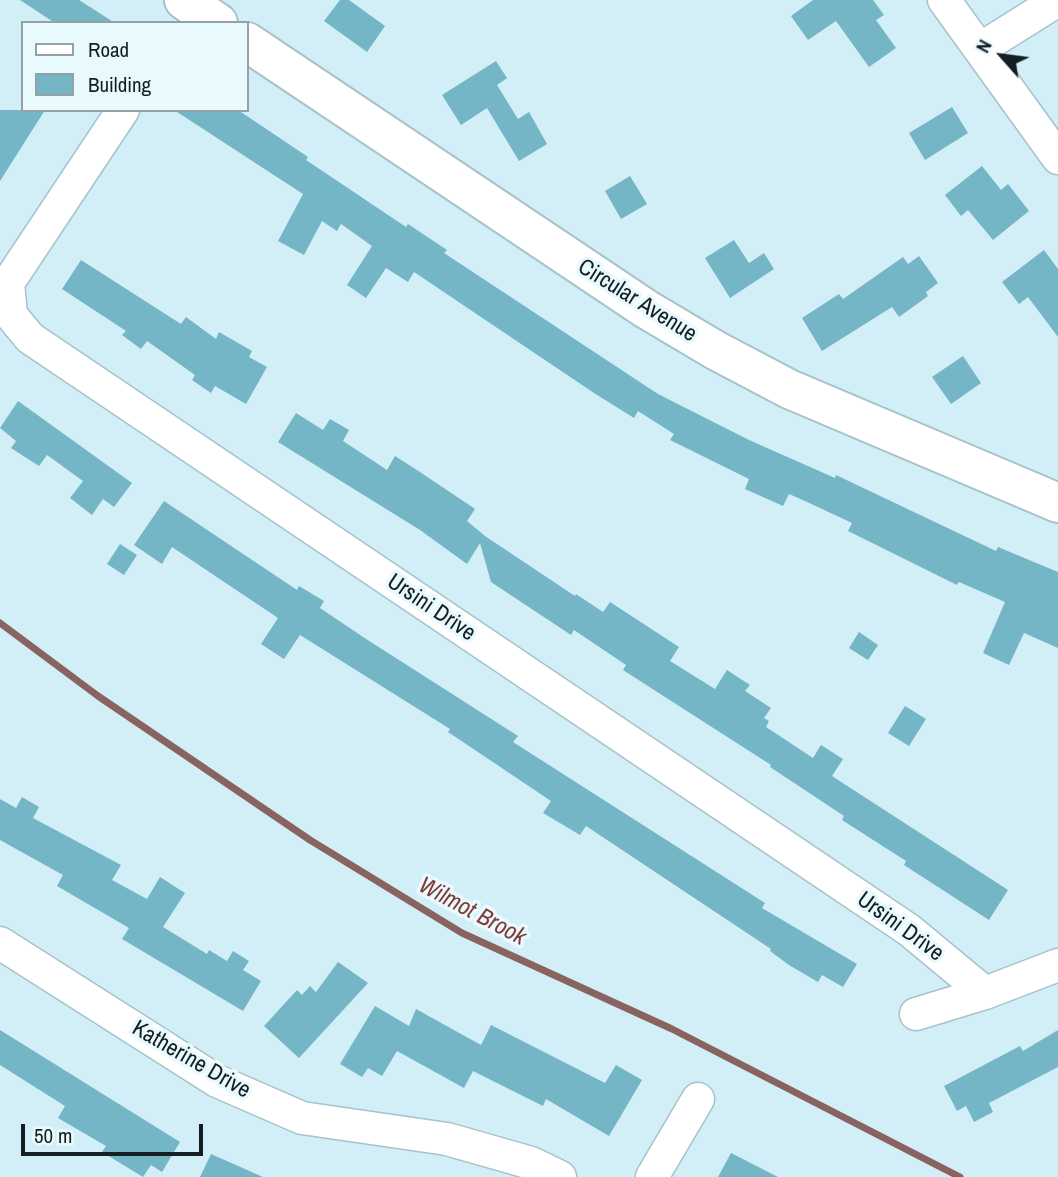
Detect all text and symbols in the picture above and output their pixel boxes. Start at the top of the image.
legend [21,21,248,112]
north arrow [967,21,1037,91]
text: Road [88,35,129,64]
text: N [969,35,998,57]
text: Building [88,70,151,99]
street label: Circular Avenue [572,254,702,348]
street label: Ursini Drive [382,568,480,648]
water label: Wilmot Brook [413,872,531,952]
street label: Ursini Drive [851,886,949,968]
street label: Katherine Drive [127,1015,255,1105]
scale bar [24,1110,206,1154]
text: 50 m [34,1121,72,1150]

